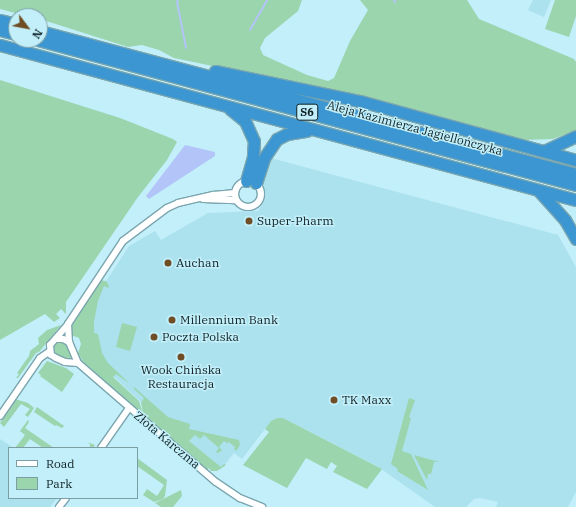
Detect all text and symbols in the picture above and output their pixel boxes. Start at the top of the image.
north arrow [8,8,48,48]
text: N [29,26,46,41]
street label: Aleja Kazimierza Jagiellończyka [326,98,504,158]
road number: S6 [296,103,318,121]
place label: Super-Pharm [257,214,334,228]
marker: Super-Pharm [244,216,254,226]
place label: Auchan [176,256,219,270]
marker: Auchan [163,258,173,268]
place label: Millennium Bank [180,313,278,327]
marker: Millennium Bank [167,315,177,325]
place label: Poczta Polska [162,330,239,344]
marker: Poczta Polska [149,332,159,342]
marker: Wook Chińska Restauracja [176,352,186,362]
place label: Wook Chińska Restauracja [141,363,221,391]
place label: TK Maxx [342,393,392,407]
marker: TK Maxx [329,395,339,405]
street label: Złota Karczma [131,408,203,472]
legend [8,447,138,499]
text: Road [46,456,75,471]
text: Park [46,476,72,491]

